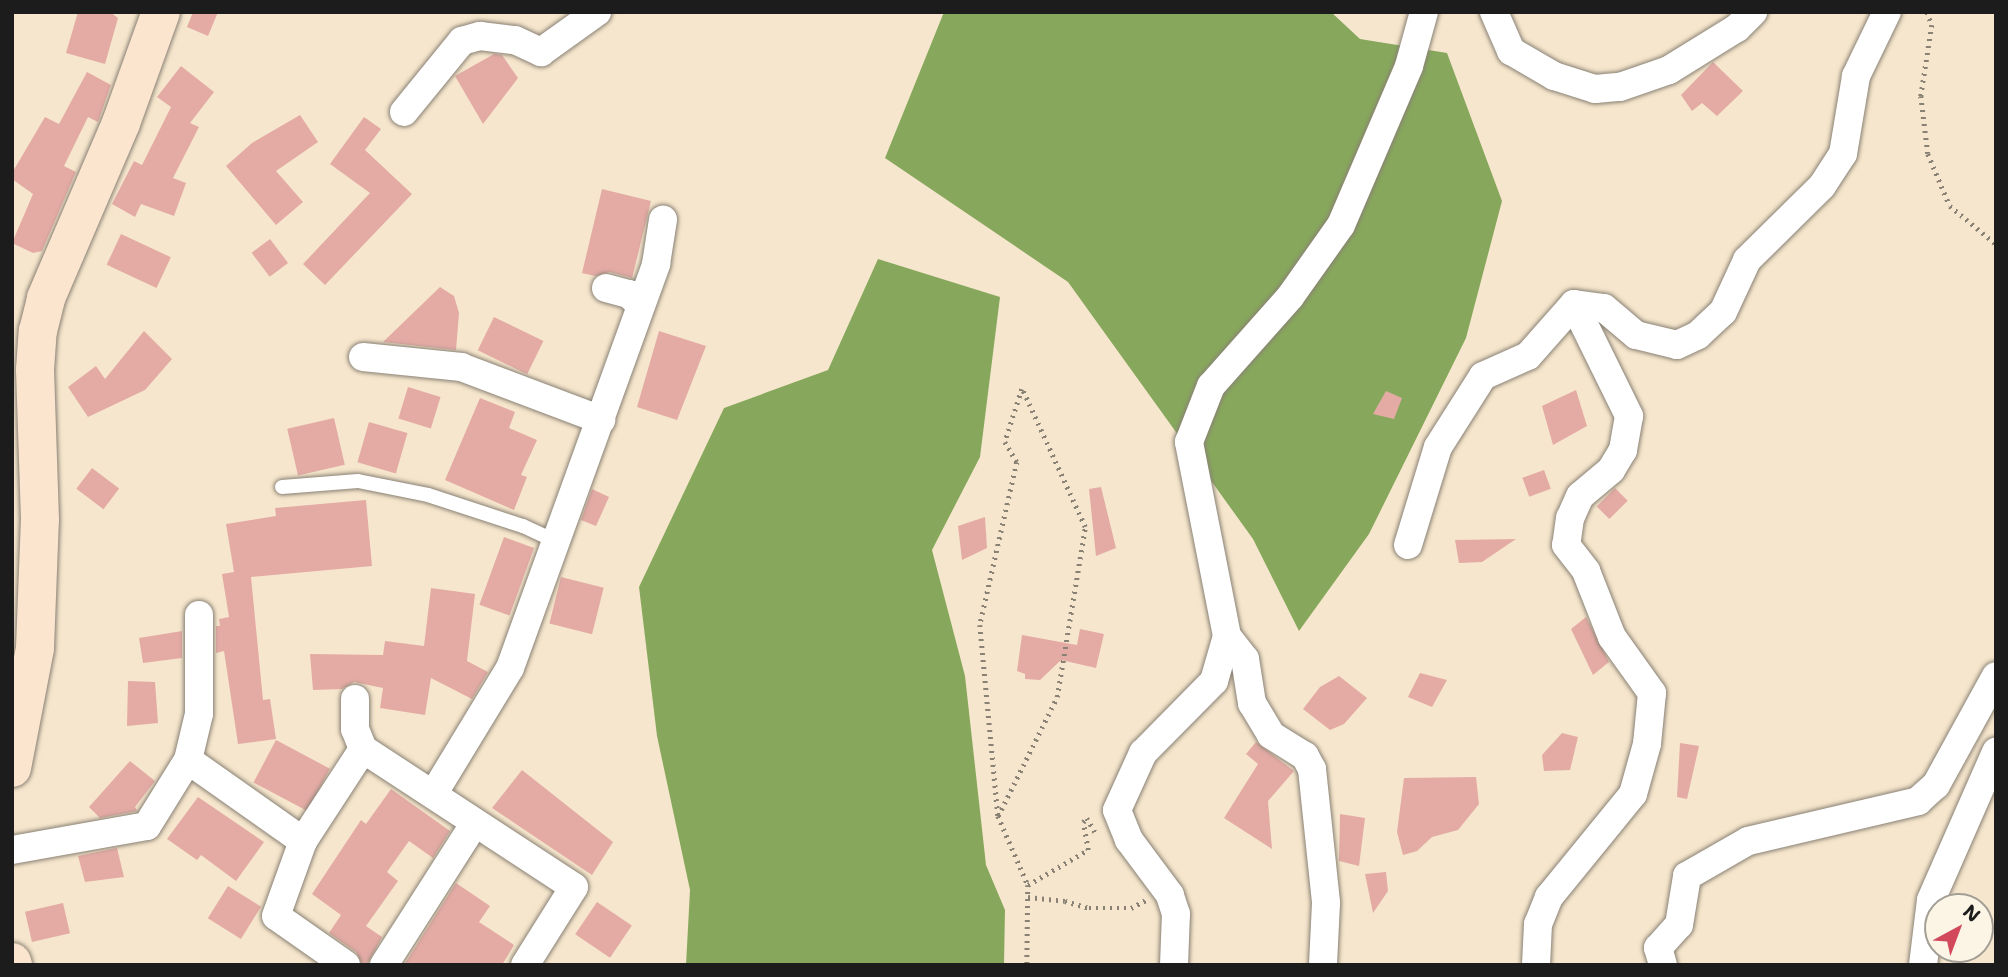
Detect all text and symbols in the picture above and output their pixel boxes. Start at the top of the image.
north arrow [1924,893,1994,963]
text: N [1958,899,1986,928]

